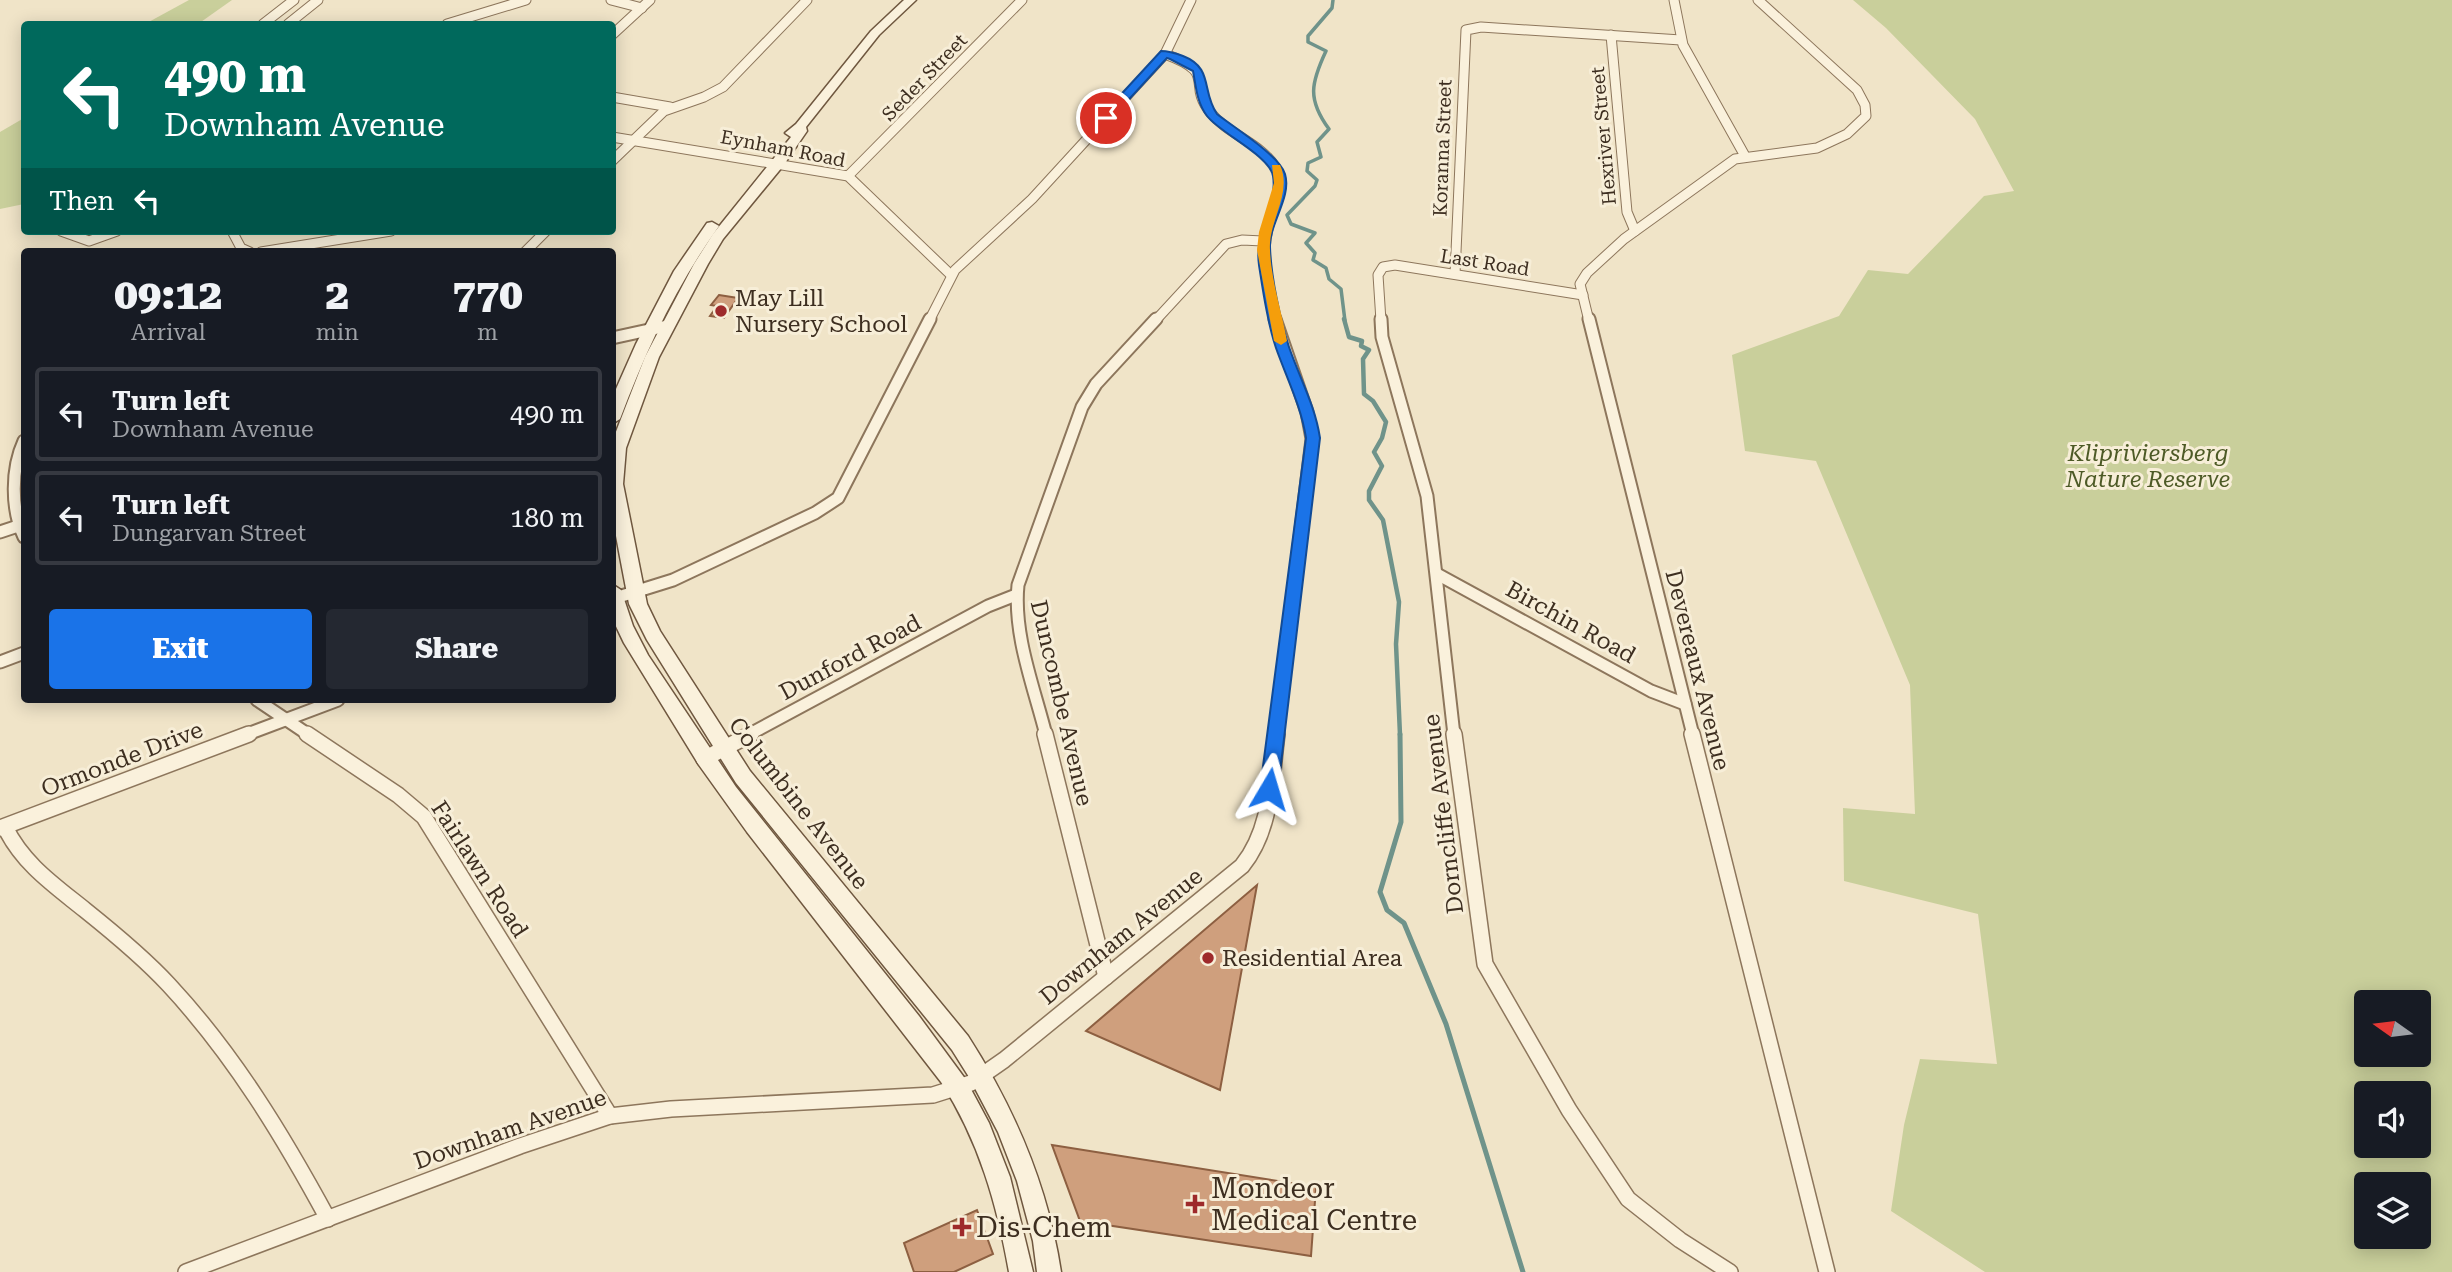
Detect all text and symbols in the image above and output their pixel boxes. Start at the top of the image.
street label: Seder Street [877,29,972,126]
text: 490 m [164,47,306,104]
icon: left [49,49,140,140]
street label: Hexriver Street [1586,66,1621,206]
street label: Koranna Street [1429,79,1456,217]
pin [1076,88,1136,148]
icon: arrive [1087,99,1125,137]
text: Downham Avenue [164,106,445,144]
street label: Eynham Road [718,125,847,172]
icon: left [128,182,166,220]
text: Then [49,186,114,216]
street label: Last Road [1439,244,1531,281]
text: 09:12 [114,270,222,319]
text: 2 [325,270,349,319]
text: 770 [452,270,523,319]
place label: May Lill Nursery School [735,285,907,338]
marker: May Lill Nursery School [713,303,729,319]
text: Arrival [131,319,206,346]
text: min [316,319,359,346]
text: m [477,319,498,346]
text: Turn left [112,386,230,416]
icon: left [53,395,91,433]
text: 490 m [510,399,584,429]
text: Downham Avenue [112,416,314,443]
park label: Klipriviersberg Nature Reserve [2065,440,2230,493]
text: Turn left [112,490,230,520]
icon: left [53,499,91,537]
text: 180 m [510,503,584,533]
text: Dungarvan Street [112,520,306,547]
street label: Devereaux Avenue [1660,567,1736,773]
street label: Birchin Road [1501,576,1641,669]
street label: Duncombe Avenue [1025,598,1098,809]
button: Exit [49,609,312,689]
button: Share [326,609,588,689]
street label: Dunford Road [775,609,926,706]
street label: Columbine Avenue [723,712,874,895]
street label: Dorncliffe Avenue [1418,712,1469,915]
street label: Ormonde Drive [38,716,207,803]
position arrow [1232,752,1306,826]
street label: Fairlawn Road [425,796,534,943]
street label: Downham Avenue [1034,862,1208,1010]
place label: Residential Area [1222,945,1403,972]
marker: Residential Area [1200,950,1216,966]
north arrow [2354,990,2431,1068]
map controls [2354,990,2431,1249]
button: sound [2354,1081,2431,1158]
street label: Downham Avenue [410,1084,610,1175]
place label: Mondeor Medical Centre [1211,1172,1417,1237]
button: layers [2354,1172,2431,1249]
marker: Mondeor Medical Centre [1185,1194,1205,1214]
place label: Dis-Chem [976,1211,1111,1244]
marker: Dis-Chem [954,1219,970,1235]

